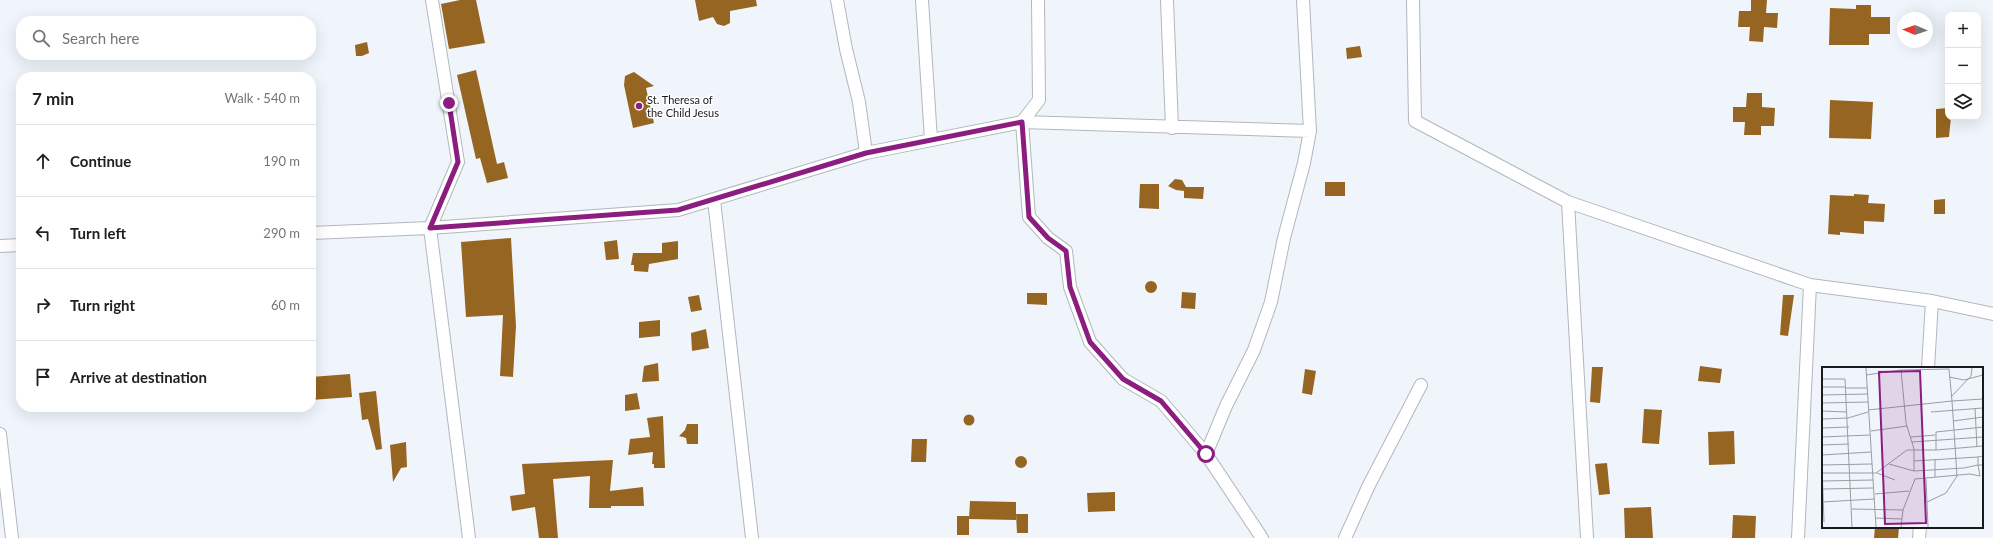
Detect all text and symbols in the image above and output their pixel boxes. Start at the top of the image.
north arrow [1897,12,1933,48]
map controls [1945,12,1981,120]
button: + [1945,12,1981,48]
search box [16,16,316,60]
icon: search [30,27,52,49]
text: Search here [62,29,139,47]
button: − [1945,48,1981,84]
button: layers [1945,84,1981,120]
text: 7 min [32,88,74,109]
text: Walk · 540 m [224,90,300,106]
place label: St. Theresa of the Child Jesus [647,93,719,119]
route end [440,94,458,112]
marker: St. Theresa of the Child Jesus [634,101,644,111]
icon: ahead [32,150,54,172]
text: Continue [70,152,131,170]
text: 190 m [263,153,300,169]
icon: left [32,222,54,244]
text: Turn left [70,224,126,242]
text: 290 m [263,225,300,241]
icon: right [32,294,54,316]
text: Turn right [70,296,135,314]
text: 60 m [271,297,300,313]
icon: arrive [32,366,54,388]
inset map [1822,367,1983,528]
text: Arrive at destination [70,368,207,386]
route start [1197,445,1215,463]

